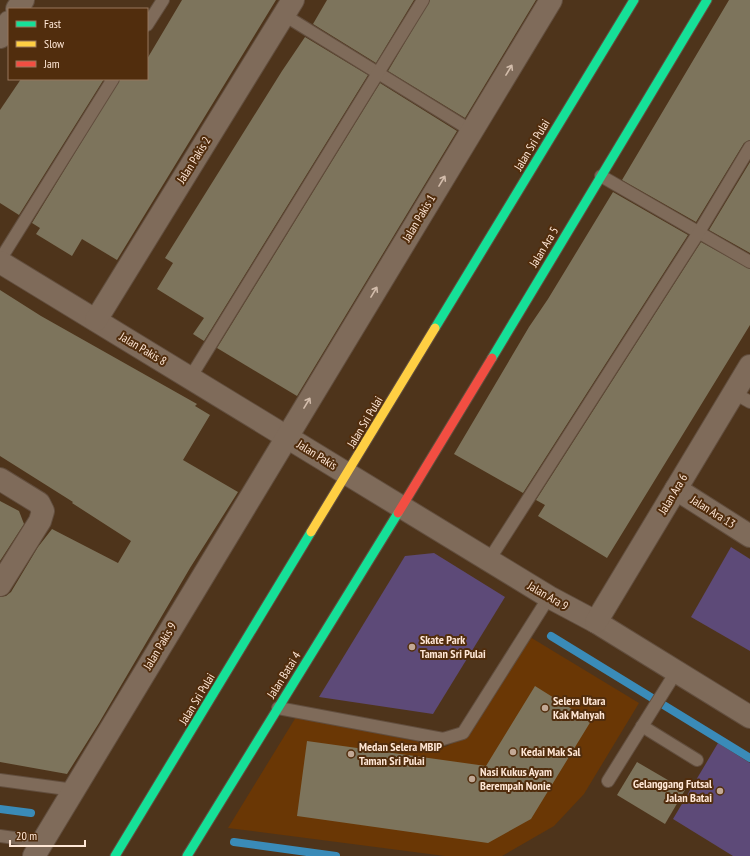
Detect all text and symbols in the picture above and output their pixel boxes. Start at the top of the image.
legend [8,8,148,80]
text: Fast [44,16,62,31]
text: Slow [44,36,65,51]
text: Jam [43,56,60,71]
one-way arrow [505,65,513,76]
street label: Jalan Sri Pulai [510,116,553,174]
street label: Jalan Pakis 2 [173,134,214,187]
one-way arrow [438,175,446,187]
street label: Jalan Pakis 1 [398,191,438,245]
street label: Jalan Ara 5 [525,224,561,271]
one-way arrow [370,287,378,298]
street label: Jalan Pakis 8 [116,328,170,368]
street label: Jalan Sri Pulai [343,393,386,451]
one-way arrow [303,397,311,409]
street label: Jalan Pakis [294,436,340,473]
street label: Jalan Ara 6 [654,471,690,518]
street label: Jalan Ara 13 [687,491,738,531]
street label: Jalan Ara 9 [524,577,571,613]
street label: Jalan Pakis 9 [139,619,179,673]
place label: Skate Park Taman Sri Pulai [420,632,486,661]
marker: Skate Park Taman Sri Pulai [407,642,417,652]
street label: Jalan Batai 4 [263,648,304,702]
street label: Jalan Sri Pulai [175,670,218,728]
place label: Selera Utara Kak Mahyah [553,693,606,722]
marker: Selera Utara Kak Mahyah [540,703,550,713]
place label: Medan Selera MBIP Taman Sri Pulai [359,739,442,768]
place label: Kedai Mak Sal [521,744,581,759]
marker: Kedai Mak Sal [508,747,518,757]
marker: Medan Selera MBIP Taman Sri Pulai [346,749,356,759]
place label: Nasi Kukus Ayam Berempah Nonie [480,764,552,793]
marker: Nasi Kukus Ayam Berempah Nonie [467,774,477,784]
place label: Gelanggang Futsal Jalan Batai [633,776,712,805]
marker: Gelanggang Futsal Jalan Batai [715,786,725,796]
scale bar [10,822,85,848]
text: 20 m [16,828,37,843]

